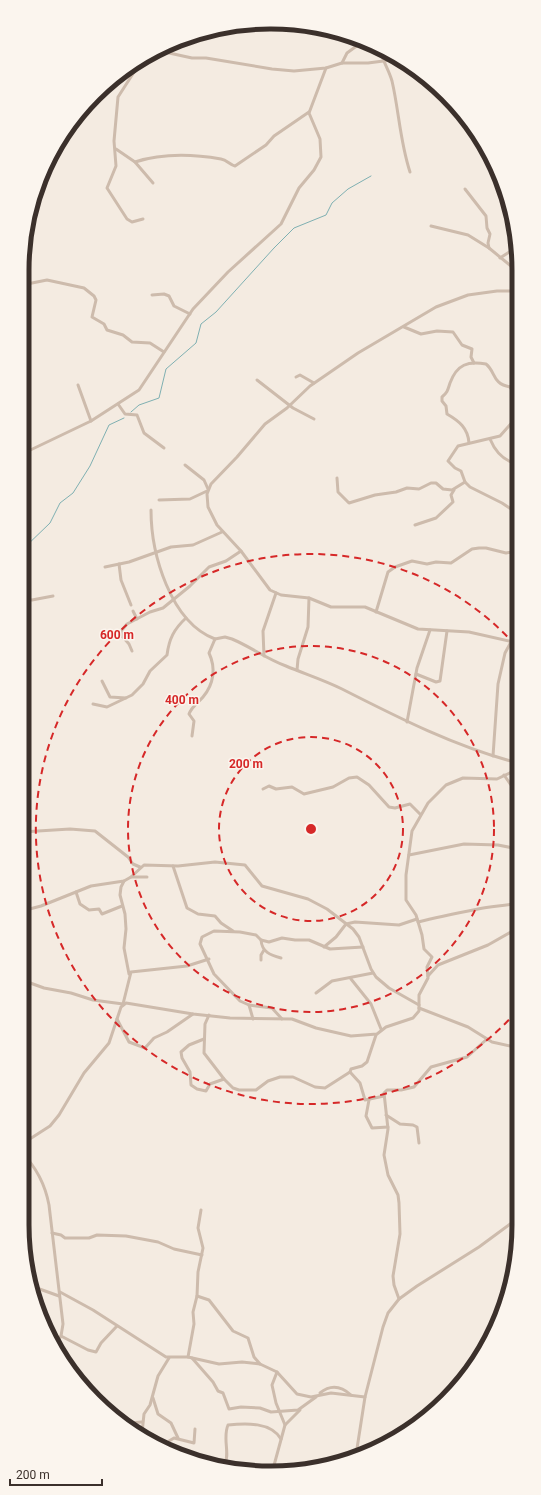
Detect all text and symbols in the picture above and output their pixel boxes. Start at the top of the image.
text: 600 m [100,628,134,642]
text: 400 m [165,693,199,707]
text: 200 m [229,757,263,771]
centre of rings [304,822,318,836]
scale bar [10,1461,102,1487]
text: 200 m [16,1468,50,1482]

